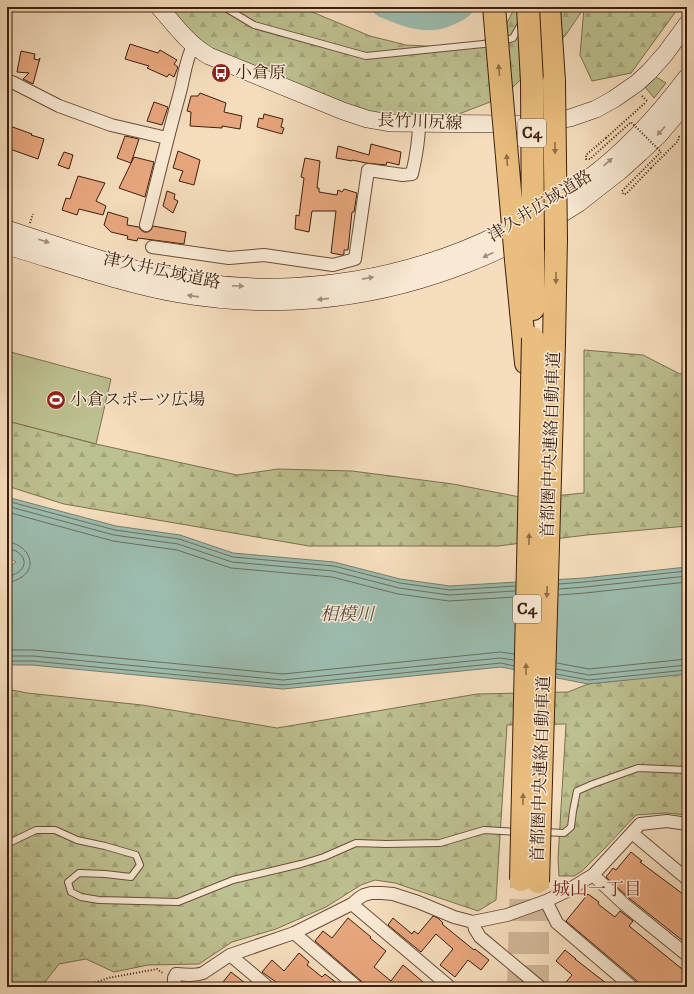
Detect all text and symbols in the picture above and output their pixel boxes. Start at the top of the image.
bus stop icon: 小倉原 [210,62,232,84]
place label: 小倉原 [235,62,286,84]
one-way arrow [496,64,503,76]
street label: 長竹川尻線 [377,110,463,134]
road number: C4 [518,119,546,147]
one-way arrow [657,126,666,137]
one-way arrow [552,142,558,155]
one-way arrow [503,154,510,166]
one-way arrow [603,157,614,166]
street label: 津久井広域道路 [484,165,596,247]
one-way arrow [38,238,50,244]
street label: 津久井広域道路 [102,248,222,294]
one-way arrow [483,252,494,258]
one-way arrow [552,272,559,284]
one-way arrow [361,274,374,280]
one-way arrow [232,282,244,289]
one-way arrow [187,293,199,299]
one-way arrow [317,296,329,302]
street label: 首都圏中央連絡自動車道 [537,351,565,539]
sports icon: 小倉スポーツ広場 [45,389,67,411]
place label: 小倉スポーツ広場 [70,389,205,411]
one-way arrow [526,532,532,545]
one-way arrow [543,586,550,598]
road number: C4 [513,595,541,623]
water label: 相模川 [320,604,376,626]
one-way arrow [523,662,529,675]
street label: 首都圏中央連絡自動車道 [527,675,555,863]
one-way arrow [520,792,526,805]
district label: 城山一丁目 [552,879,642,901]

